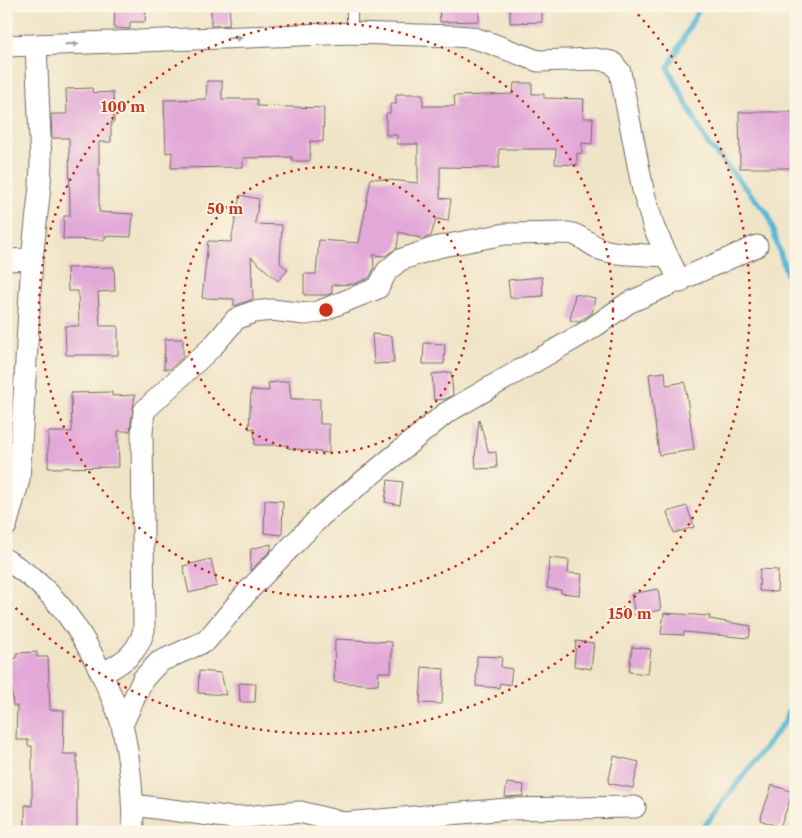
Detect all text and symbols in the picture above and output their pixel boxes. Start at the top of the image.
one-way arrow [227,33,243,41]
one-way arrow [65,40,81,48]
text: 100 m [101,97,145,116]
text: 50 m [207,199,243,218]
centre of rings [317,301,335,319]
text: 150 m [608,604,652,623]

